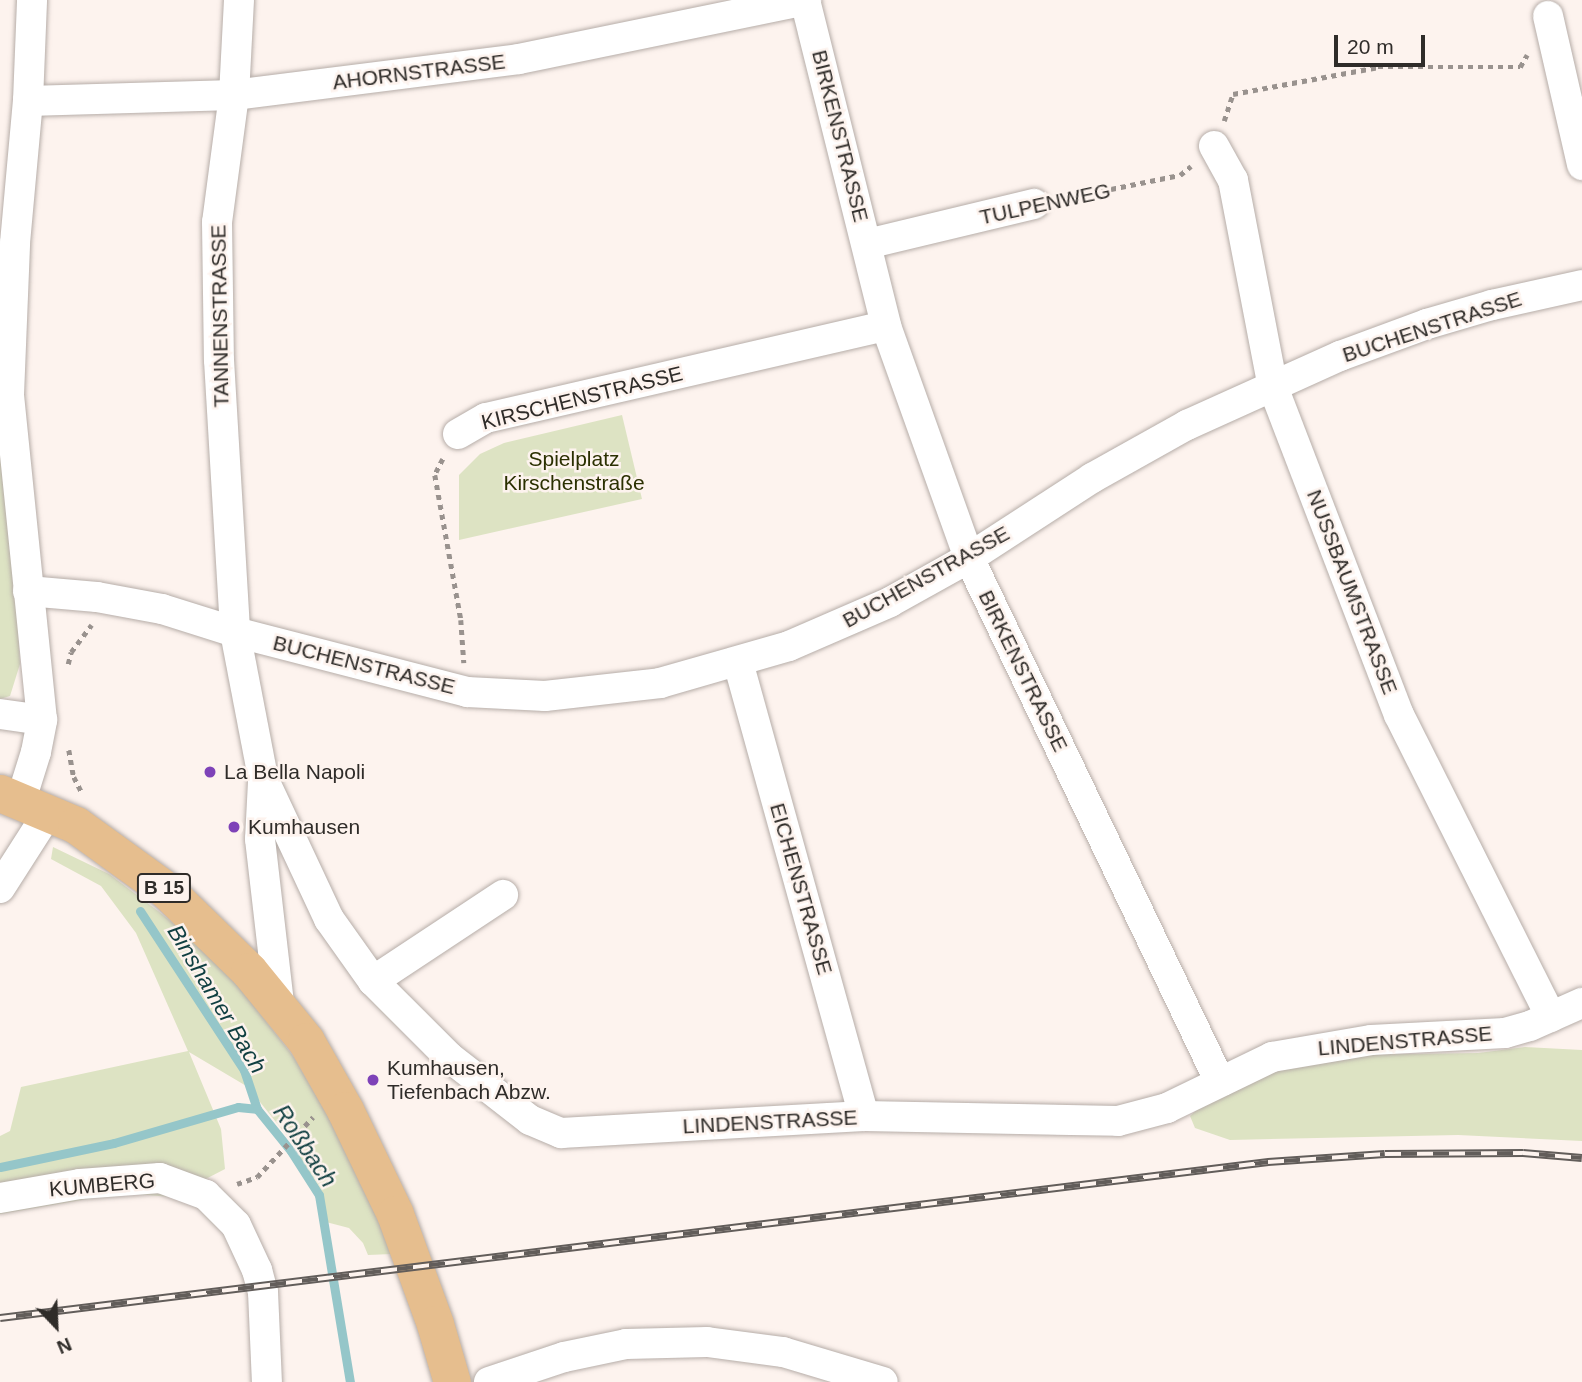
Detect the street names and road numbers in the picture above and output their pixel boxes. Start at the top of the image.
street label: BIRKENSTRASSE [806,47,874,225]
street label: AHORNSTRASSE [331,49,507,95]
street label: TULPENWEG [977,178,1113,230]
street label: TANNENSTRASSE [206,224,234,408]
street label: BUCHENSTRASSE [1339,286,1525,368]
street label: KIRSCHENSTRASSE [479,361,685,435]
street label: NUSSBAUMSTRASSE [1301,486,1403,698]
street label: BUCHENSTRASSE [838,521,1014,633]
street label: BIRKENSTRASSE [973,586,1073,756]
street label: BUCHENSTRASSE [270,630,458,700]
street label: EICHENSTRASSE [764,800,838,978]
road number: B 15 [136,873,192,904]
street label: LINDENSTRASSE [1317,1021,1493,1061]
street label: LINDENSTRASSE [682,1105,858,1139]
street label: KUMBERG [48,1168,156,1202]

